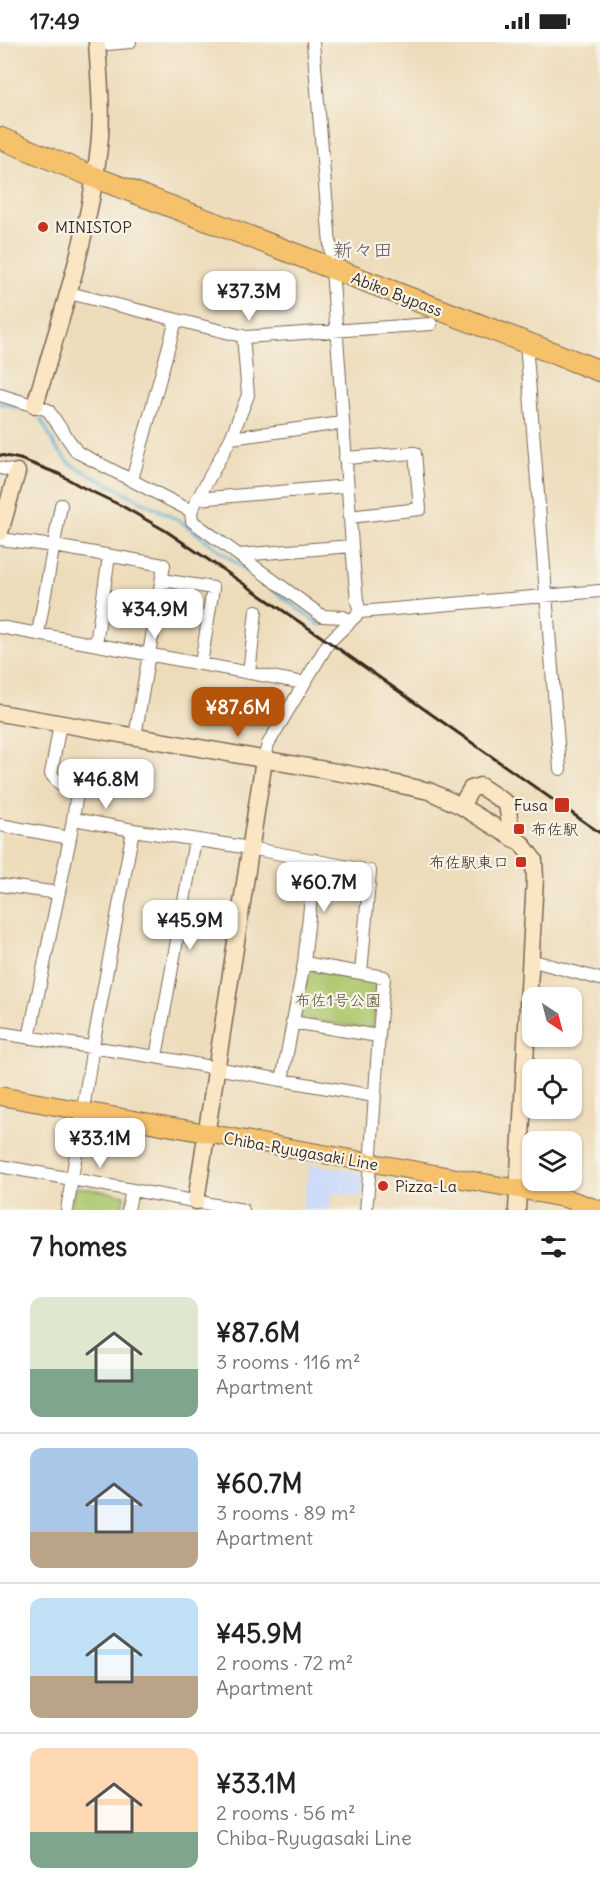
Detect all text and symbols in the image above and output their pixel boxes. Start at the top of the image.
text: 17:49 [30,7,80,35]
place label: MINISTOP [55,217,132,237]
marker: MINISTOP [36,220,50,234]
district label: 新々田 [333,237,393,262]
street label: Abiko Bypass [349,267,445,321]
pin: ¥37.3M [200,271,298,322]
text: ¥37.3M [217,278,281,303]
pin: ¥34.9M [106,589,204,640]
text: ¥34.9M [122,596,188,621]
pin: ¥87.6M [189,687,287,738]
text: ¥87.6M [206,694,270,719]
pin: ¥46.8M [57,759,155,810]
text: ¥46.8M [73,766,139,791]
place label: Fusa [514,795,548,815]
marker: Fusa [553,796,571,814]
place label: 布佐駅 [531,819,579,839]
marker: 布佐駅 [512,822,526,836]
place label: 布佐駅東口 [429,852,509,872]
marker: 布佐駅東口 [514,855,528,869]
pin: ¥60.7M [275,862,373,913]
text: ¥60.7M [291,869,357,894]
pin: ¥45.9M [141,900,239,951]
text: ¥45.9M [157,907,223,932]
north arrow [522,987,582,1047]
map controls [522,987,582,1191]
park label: 布佐1号公園 [295,990,381,1010]
button: locate [522,1059,582,1119]
pin: ¥33.1M [51,1118,149,1169]
text: ¥33.1M [69,1125,131,1150]
street label: Chiba-Ryugasaki Line [222,1128,380,1174]
button: layers [522,1131,582,1191]
place label: Pizza-La [395,1176,457,1196]
marker: Pizza-La [376,1179,390,1193]
text: 7 homes [30,1230,127,1263]
icon: filters [537,1230,570,1263]
text: ¥87.6M [216,1316,300,1349]
icon: home [78,1321,150,1393]
text: 3 rooms · 116 m² [216,1349,360,1374]
text: Apartment [216,1374,313,1399]
text: ¥60.7M [216,1467,303,1500]
icon: home [78,1472,150,1544]
text: 3 rooms · 89 m² [216,1500,356,1525]
text: Apartment [216,1525,313,1550]
text: ¥45.9M [216,1617,303,1650]
icon: home [78,1622,150,1694]
text: 2 rooms · 72 m² [216,1650,353,1675]
text: Apartment [216,1675,313,1700]
text: ¥33.1M [216,1767,297,1800]
icon: home [78,1772,150,1844]
text: 2 rooms · 56 m² [216,1800,356,1825]
text: Chiba-Ryugasaki Line [216,1825,412,1850]

